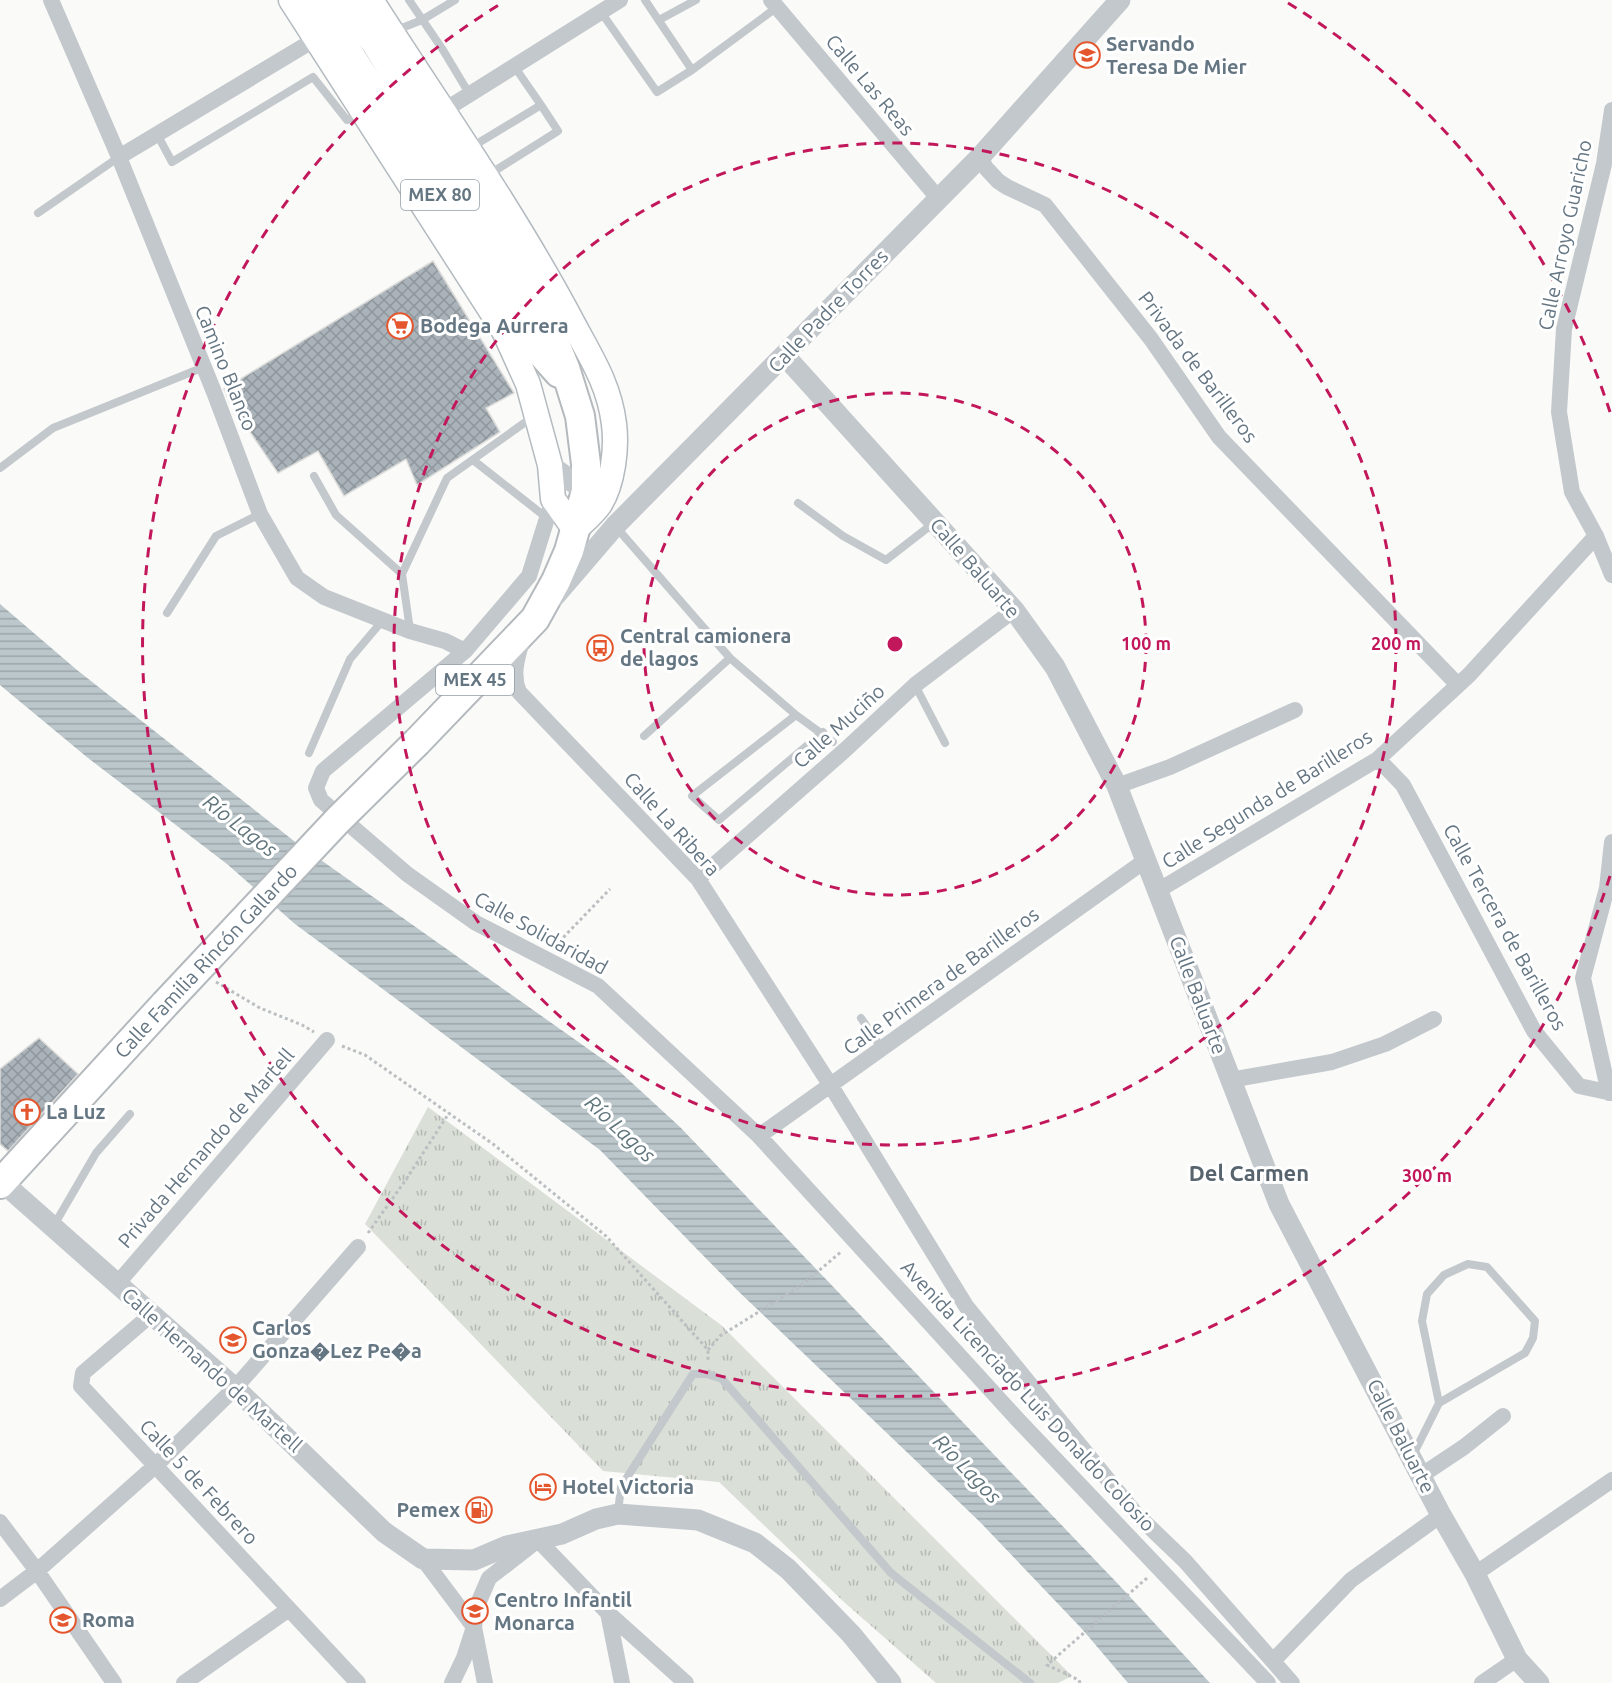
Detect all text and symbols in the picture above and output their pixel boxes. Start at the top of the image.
street label: Calle Las Reas [821,29,919,140]
place label: Servando Teresa De Mier [1106,32,1247,78]
school or university icon: Servando Teresa De Mier [1072,40,1102,70]
street label: Calle Arroyo Guaricho [1533,138,1596,332]
road number: MEX 80 [401,180,479,210]
street label: Calle Padre Torres [763,244,892,377]
street label: Privada de Barilleros [1134,287,1263,447]
street label: Camino Blanco [191,302,262,434]
supermarket icon: Bodega Aurrera [385,311,415,341]
place label: Bodega Aurrera [420,314,569,337]
street label: Calle Baluarte [926,513,1025,622]
place label: Central camionera de lagos [620,624,791,670]
bus stop icon: Central camionera de lagos [585,633,615,663]
text: 100 m [1121,633,1171,653]
text: 200 m [1371,633,1421,653]
centre of rings [885,634,905,654]
road number: MEX 45 [436,665,514,695]
street label: Calle Muciño [788,679,889,773]
street label: Calle Segunda de Barilleros [1157,724,1376,873]
street label: Calle La Ribera [620,767,725,880]
water label: Río Lagos [199,789,282,861]
street label: Calle Tercera de Barilleros [1439,820,1572,1034]
street label: Calle Familia Rincón Gallardo [110,859,302,1062]
street label: Calle Solidaridad [470,886,612,979]
street label: Calle Primera de Barilleros [838,902,1043,1059]
street label: Calle Baluarte [1165,932,1232,1057]
street label: Privada Hernando de Martell [113,1043,298,1252]
water label: Río Lagos [581,1090,661,1167]
church icon: La Luz [12,1097,42,1127]
place label: La Luz [46,1100,105,1123]
district label: Del Carmen [1189,1160,1309,1185]
text: 300 m [1402,1165,1452,1185]
street label: Avenida Licenciado Luis Donaldo Colosio [896,1255,1160,1536]
street label: Calle Hernando de Martell [118,1283,307,1457]
place label: Carlos Gonza�Lez Pe�a [252,1316,422,1362]
school or university icon: Carlos Gonza�Lez Pe�a [218,1325,248,1355]
street label: Calle Baluarte [1363,1375,1440,1497]
street label: Calle 5 de Febrero [135,1414,263,1549]
water label: Río Lagos [929,1429,1007,1508]
hotel icon: Hotel Victoria [528,1472,558,1502]
place label: Hotel Victoria [562,1475,694,1498]
fuel station icon: Pemex [464,1495,494,1525]
place label: Pemex [397,1498,460,1521]
place label: Centro Infantil Monarca [494,1588,632,1634]
school or university icon: Centro Infantil Monarca [460,1596,490,1626]
school or university icon: Roma [48,1605,78,1635]
place label: Roma [82,1608,135,1631]

